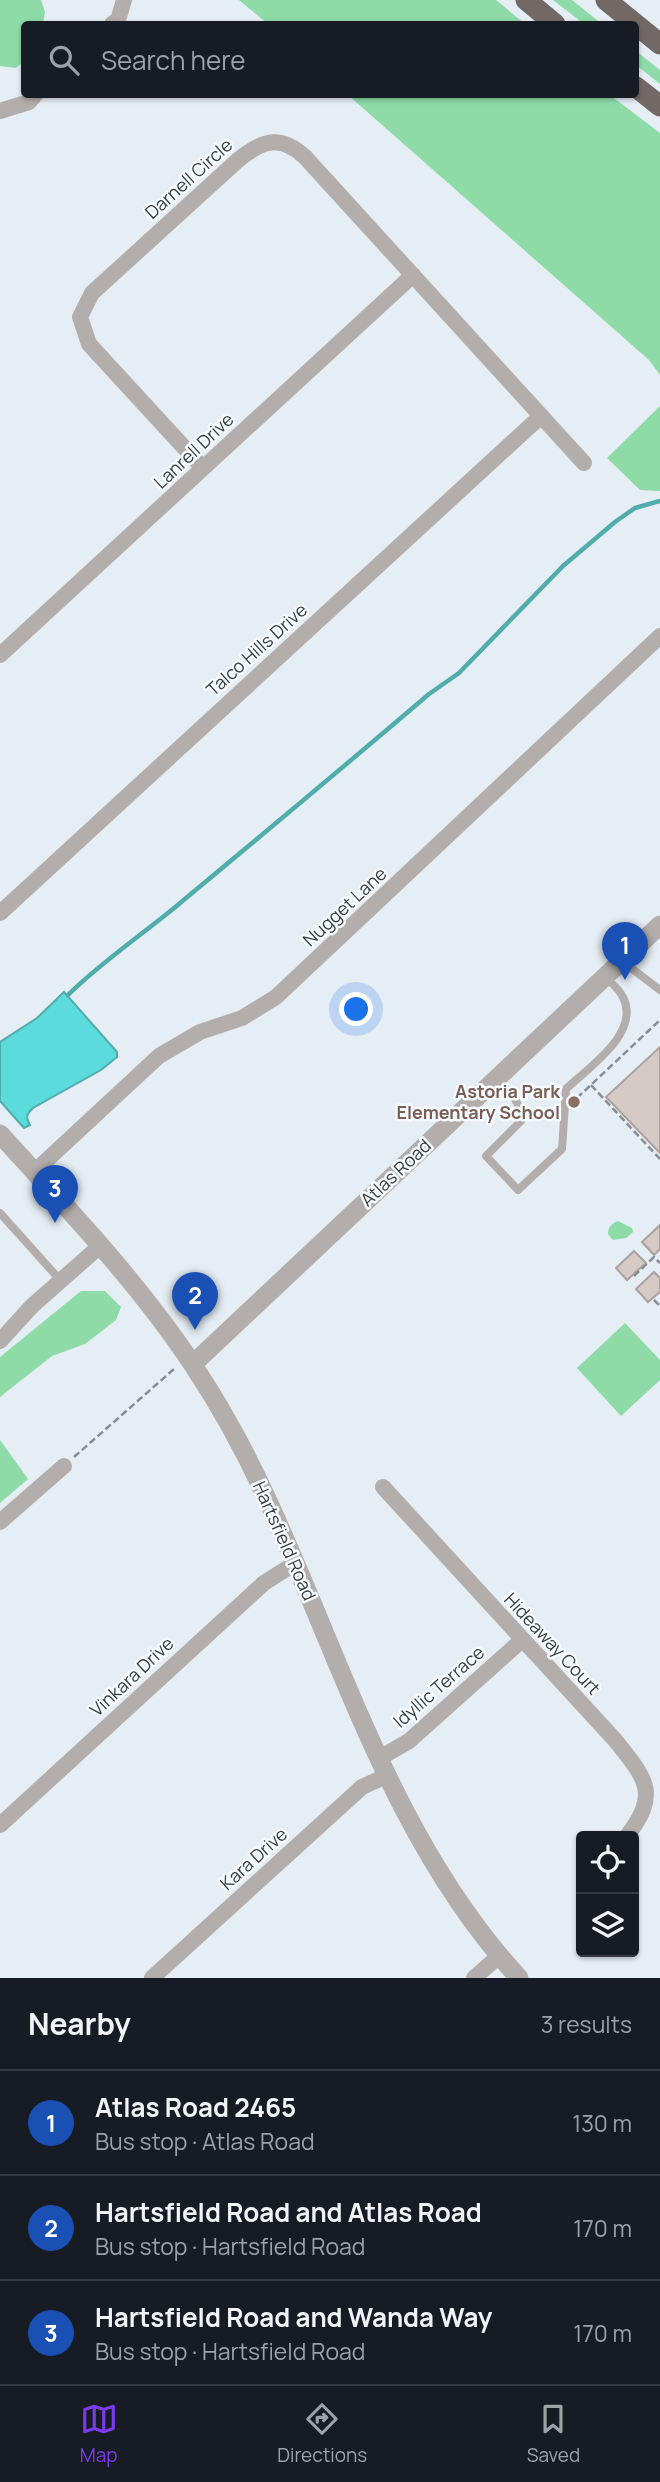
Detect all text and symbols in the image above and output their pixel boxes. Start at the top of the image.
search box [21,21,639,98]
icon: search [45,41,83,79]
text: Search here [101,42,246,78]
street label: Darnell Circle [140,133,237,224]
street label: Lanrell Drive [148,407,238,493]
street label: Talco Hills Drive [201,598,312,701]
street label: Nugget Lane [297,861,391,951]
pin: 1 [602,922,648,980]
your location [339,992,373,1026]
place label: Astoria Park Elementary School [397,1079,561,1124]
marker: Astoria Park Elementary School [566,1094,582,1110]
street label: Atlas Road [355,1133,436,1211]
pin: 3 [32,1165,78,1223]
pin: 2 [172,1272,218,1330]
street label: Hartsfield Road [248,1477,322,1604]
street label: Hideaway Court [499,1587,606,1699]
street label: Vinkara Drive [84,1631,178,1721]
street label: Idyllic Terrace [388,1640,489,1732]
street label: Kara Drive [215,1822,292,1895]
map controls [576,1831,639,1957]
button: locate [576,1831,639,1894]
button: layers [576,1894,639,1957]
text: Nearby [28,2003,131,2044]
text: 3 results [541,2008,632,2040]
text: Atlas Road 2465 [95,2089,296,2125]
text: 1 [46,2107,56,2139]
text: 130 m [572,2107,632,2139]
text: Bus stop · Atlas Road [95,2125,315,2157]
text: Hartsfield Road and Atlas Road [95,2194,482,2230]
text: 2 [44,2212,58,2244]
text: 170 m [573,2212,632,2244]
text: Bus stop · Hartsfield Road [95,2230,365,2262]
text: Hartsfield Road and Wanda Way [95,2299,492,2335]
text: 3 [44,2317,58,2349]
text: 170 m [573,2317,632,2349]
text: Bus stop · Hartsfield Road [95,2335,365,2367]
tab: Map [80,2400,118,2468]
tab: Directions [277,2400,367,2468]
tab: Saved [527,2400,580,2468]

